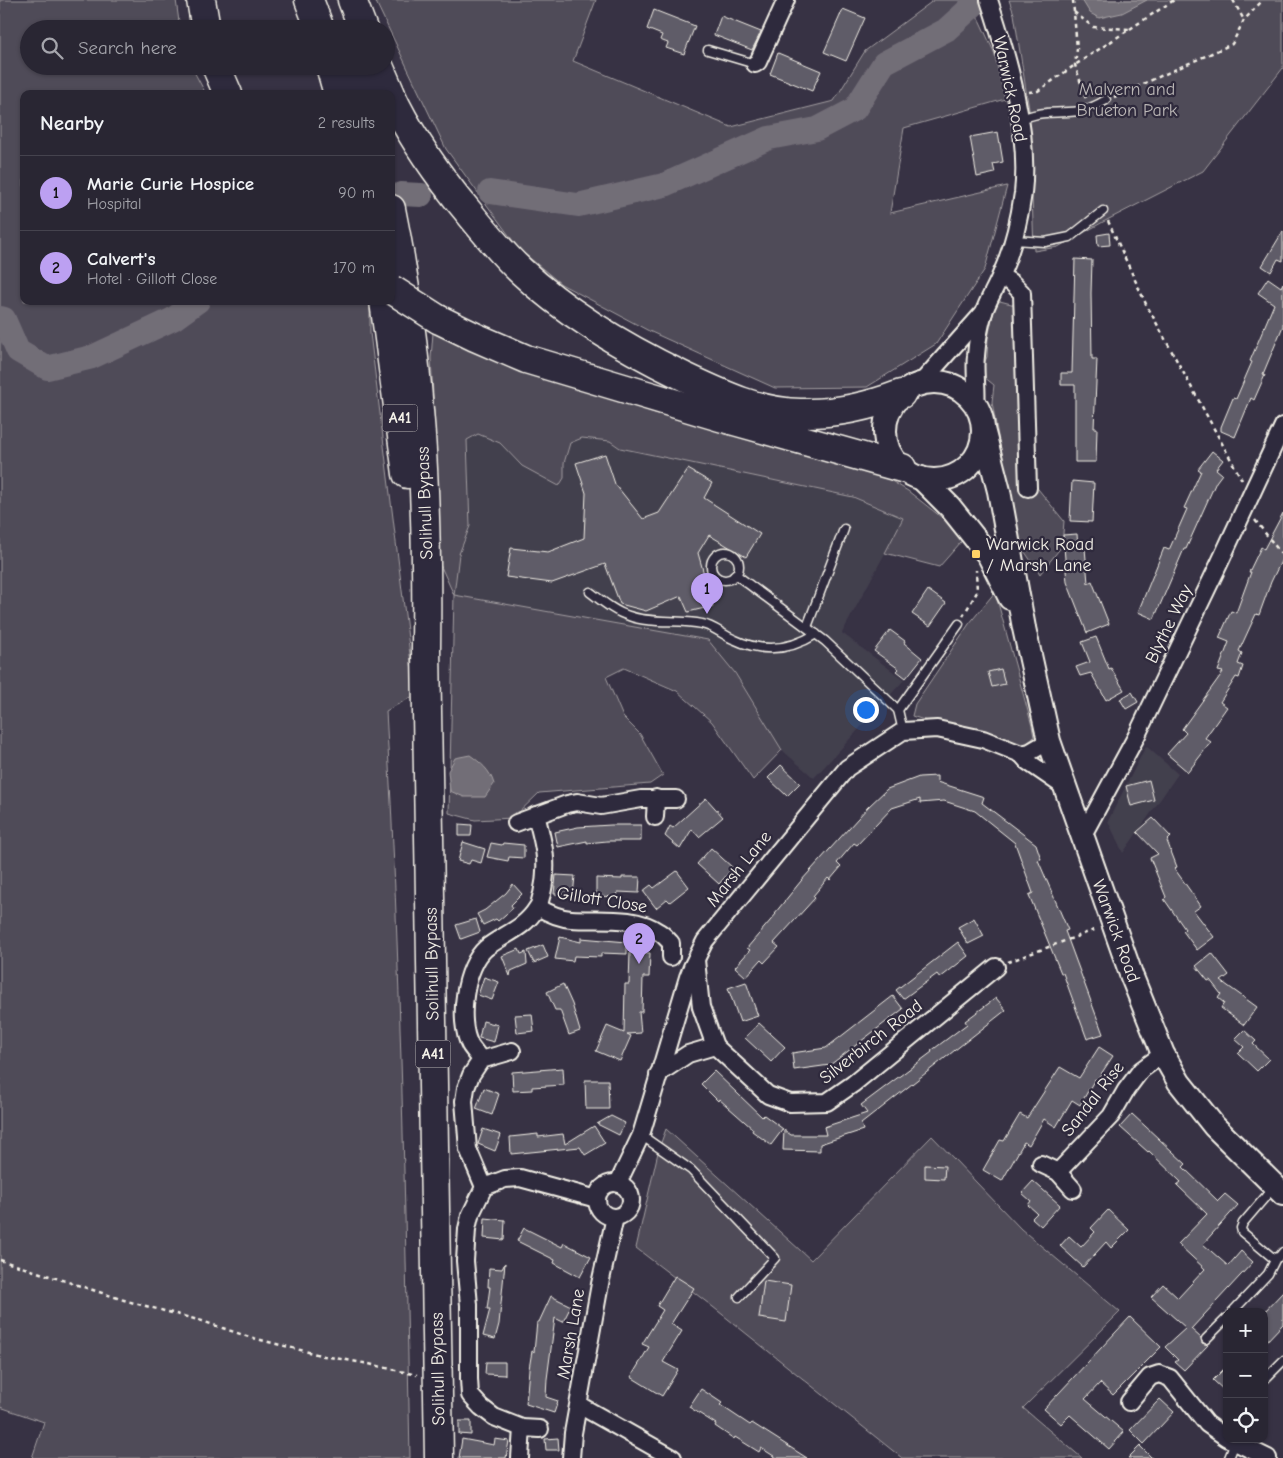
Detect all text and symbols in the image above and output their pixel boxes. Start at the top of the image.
search box [20,20,395,75]
icon: search [38,34,66,62]
street label: Warwick Road [989,34,1031,144]
text: Search here [78,37,177,59]
park label: Malvern and Brueton Park [1076,79,1178,121]
text: Nearby [40,111,104,135]
text: 2 results [318,114,375,132]
text: Marie Curie Hospice [87,173,254,195]
text: 1 [53,184,59,202]
text: 90 m [338,184,375,202]
text: Hospital [87,195,142,213]
text: Calvert's [87,248,156,270]
text: 2 [52,259,60,277]
text: 170 m [333,259,375,277]
text: Hotel · Gillott Close [87,270,217,288]
road number: A41 [382,404,418,432]
street label: Solihull Bypass [413,446,437,560]
place label: Warwick Road / Marsh Lane [986,534,1094,576]
marker: Warwick Road / Marsh Lane [970,548,982,560]
pin: 1 [691,573,723,614]
street label: Blythe Way [1141,580,1197,667]
your location [853,697,879,723]
street label: Marsh Lane [702,827,776,911]
street label: Warwick Road [1088,877,1144,985]
street label: Gillott Close [555,882,649,918]
street label: Solihull Bypass [421,907,443,1021]
pin: 2 [623,923,655,964]
street label: Silverbirch Road [815,995,927,1089]
road number: A41 [416,1040,450,1068]
street label: Sandal Rise [1057,1057,1129,1141]
street label: Marsh Lane [553,1287,589,1381]
map controls [1223,1308,1268,1443]
button: + [1223,1308,1268,1353]
street label: Solihull Bypass [427,1312,449,1426]
button: − [1223,1353,1268,1398]
button: locate [1223,1398,1268,1443]

